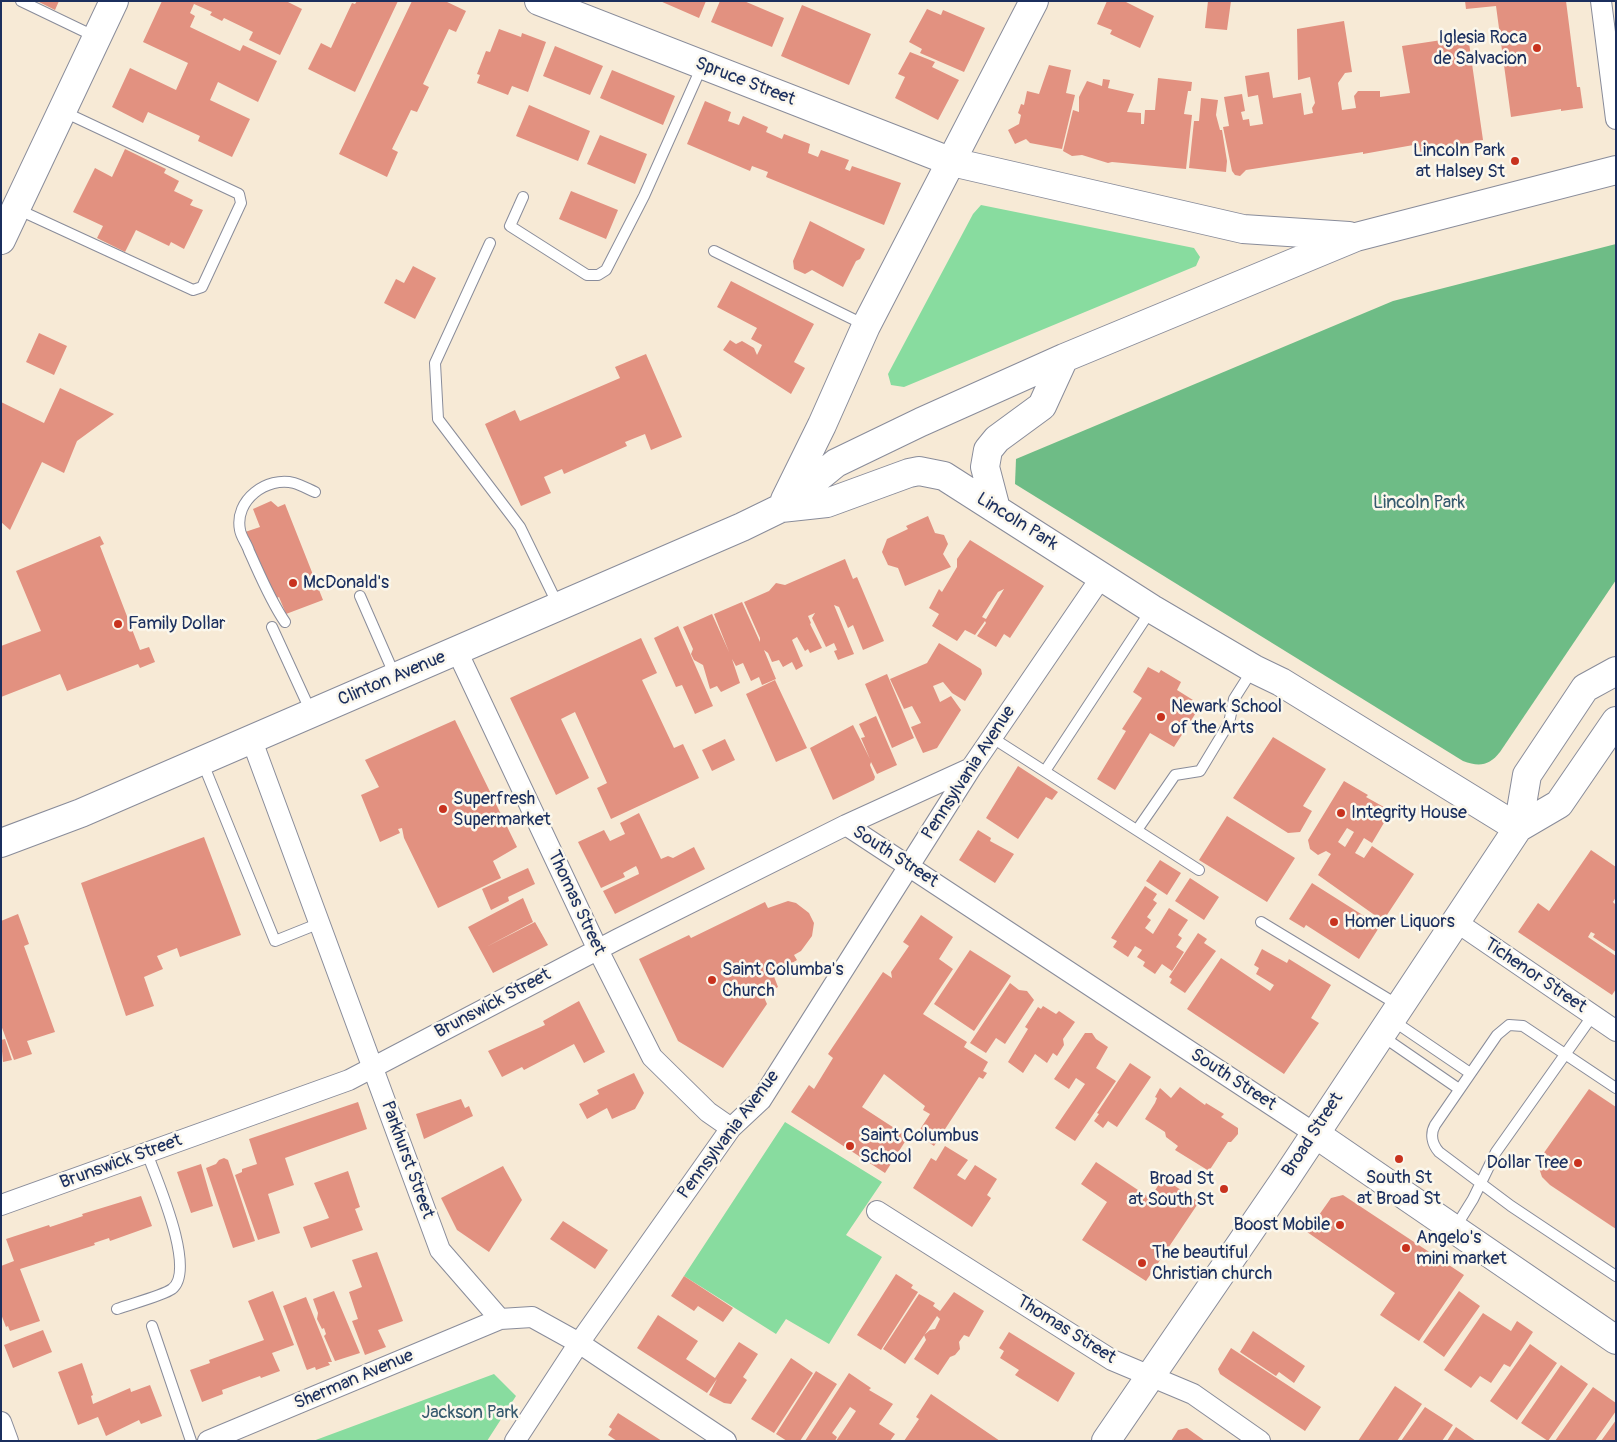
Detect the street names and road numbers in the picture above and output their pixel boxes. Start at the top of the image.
street label: Spruce Street [692,53,798,111]
street label: Lincoln Park [972,488,1062,556]
street label: Clinton Avenue [335,647,449,711]
street label: Pennsylvania Avenue [918,702,1020,844]
street label: South Street [848,821,942,893]
street label: Thomas Street [542,847,610,959]
street label: Tichenor Street [1480,934,1590,1018]
street label: Brunswick Street [431,964,555,1044]
street label: South Street [1186,1044,1280,1116]
street label: Pennsylvania Avenue [674,1066,784,1204]
street label: Broad Street [1278,1089,1348,1181]
street label: Parkhurst Street [376,1098,438,1222]
street label: Brunswick Street [57,1130,185,1194]
street label: Thomas Street [1012,1291,1120,1369]
street label: Sherman Avenue [291,1345,417,1415]

